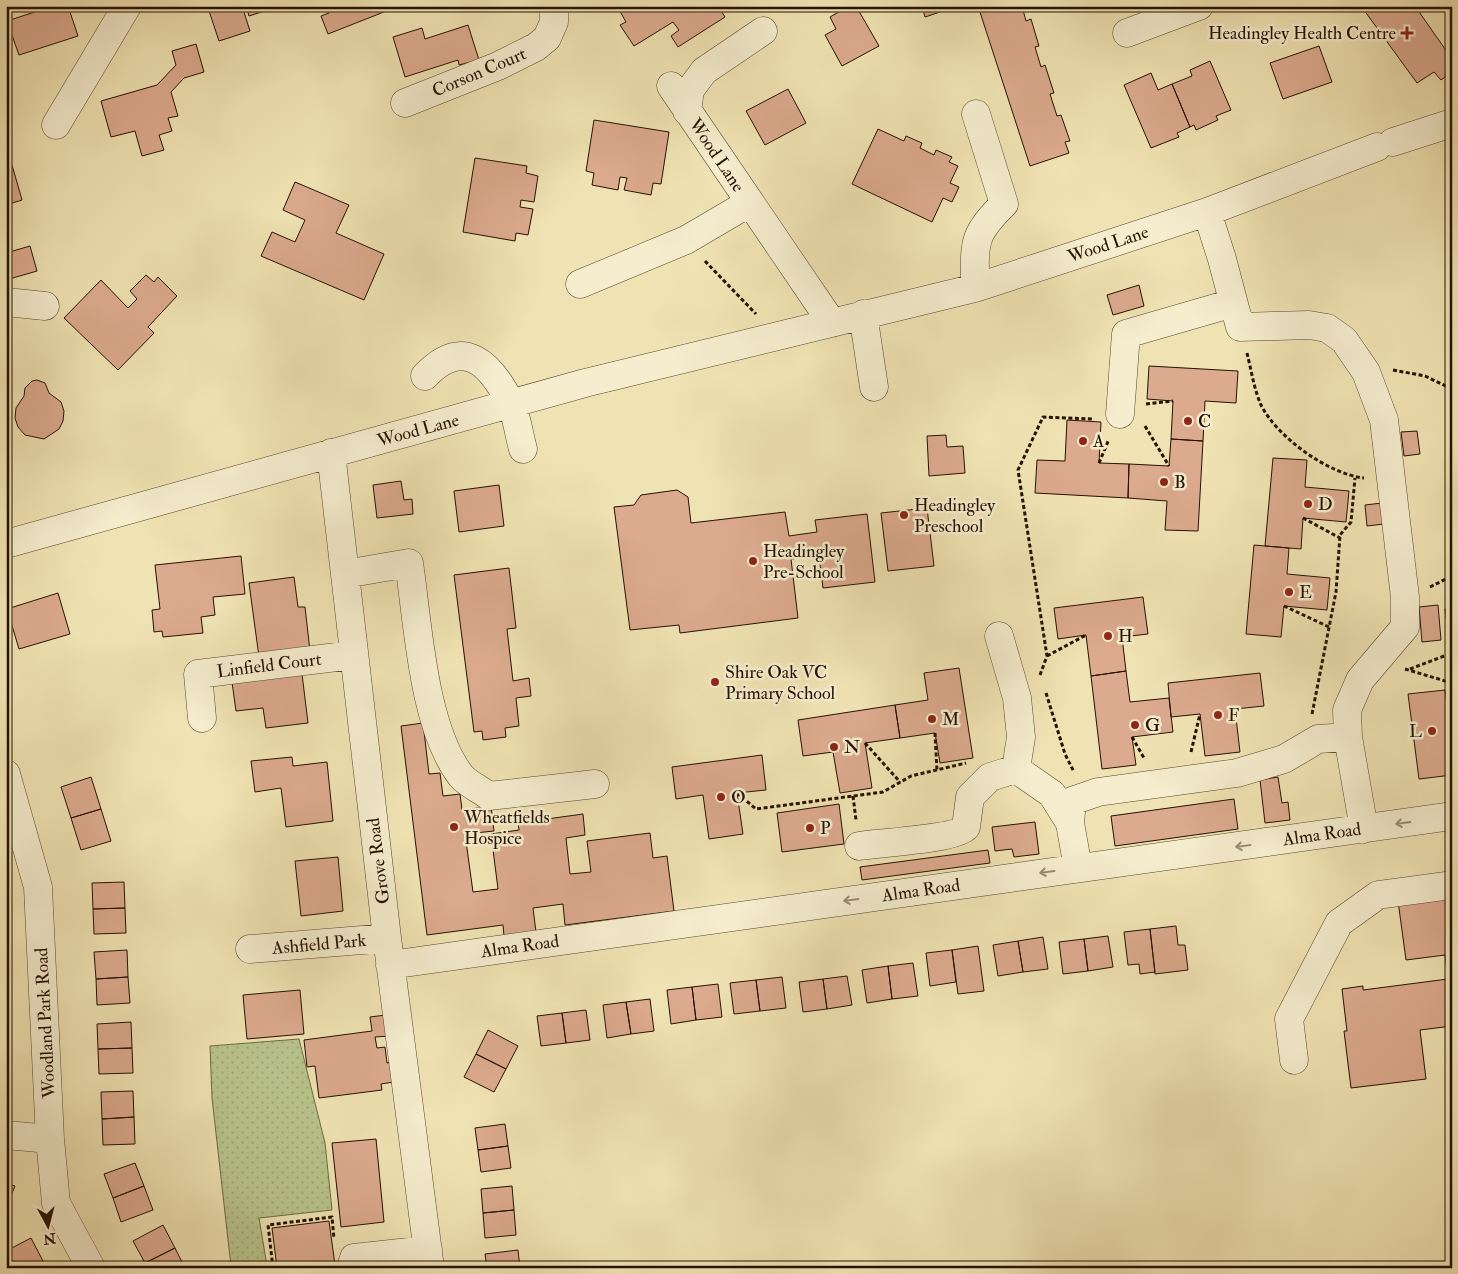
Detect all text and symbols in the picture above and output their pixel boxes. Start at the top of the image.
place label: Headingley Health Centre [1208,22,1396,45]
marker: Headingley Health Centre [1400,26,1414,40]
street label: Corson Court [429,42,530,103]
street label: Wood Lane [683,113,750,197]
street label: Wood Lane [1064,220,1152,269]
street label: Wood Lane [374,408,462,453]
place label: C [1198,410,1211,433]
marker: C [1182,415,1194,427]
place label: A [1092,430,1105,453]
marker: A [1077,435,1089,447]
place label: B [1174,471,1186,494]
marker: B [1158,476,1170,488]
place label: D [1318,493,1333,516]
place label: Headingley Preschool [914,494,996,538]
marker: D [1302,498,1314,510]
marker: Headingley Preschool [898,509,910,521]
place label: Headingley Pre-School [763,540,845,584]
marker: Headingley Pre-School [747,555,759,567]
place label: E [1299,581,1312,604]
marker: E [1283,586,1295,598]
place label: H [1118,625,1133,648]
marker: H [1102,630,1114,642]
street label: Linfield Court [215,648,323,683]
place label: Shire Oak VC Primary School [725,661,836,705]
marker: Shire Oak VC Primary School [709,676,721,688]
place label: F [1228,704,1239,727]
place label: M [942,708,959,731]
marker: F [1212,709,1224,721]
marker: M [926,713,938,725]
place label: G [1145,714,1160,737]
marker: G [1129,719,1141,731]
place label: L [1409,720,1422,743]
marker: L [1426,725,1438,737]
place label: N [844,736,860,759]
marker: N [828,741,840,753]
place label: O [731,786,746,809]
marker: O [715,791,727,803]
place label: Wheatfields Hospice [463,806,550,850]
street label: Grove Road [362,816,395,905]
place label: P [820,817,831,840]
street label: Alma Road [1280,818,1363,852]
one-way arrow [1396,818,1412,828]
marker: Wheatfields Hospice [448,821,460,833]
marker: P [804,822,816,834]
one-way arrow [1235,841,1251,851]
one-way arrow [1039,867,1055,877]
street label: Alma Road [879,874,962,908]
one-way arrow [844,895,860,905]
street label: Ashfield Park [270,929,367,960]
street label: Alma Road [478,930,561,964]
street label: Woodland Park Road [30,947,61,1100]
north arrow [22,1202,72,1252]
text: N [42,1229,58,1248]

